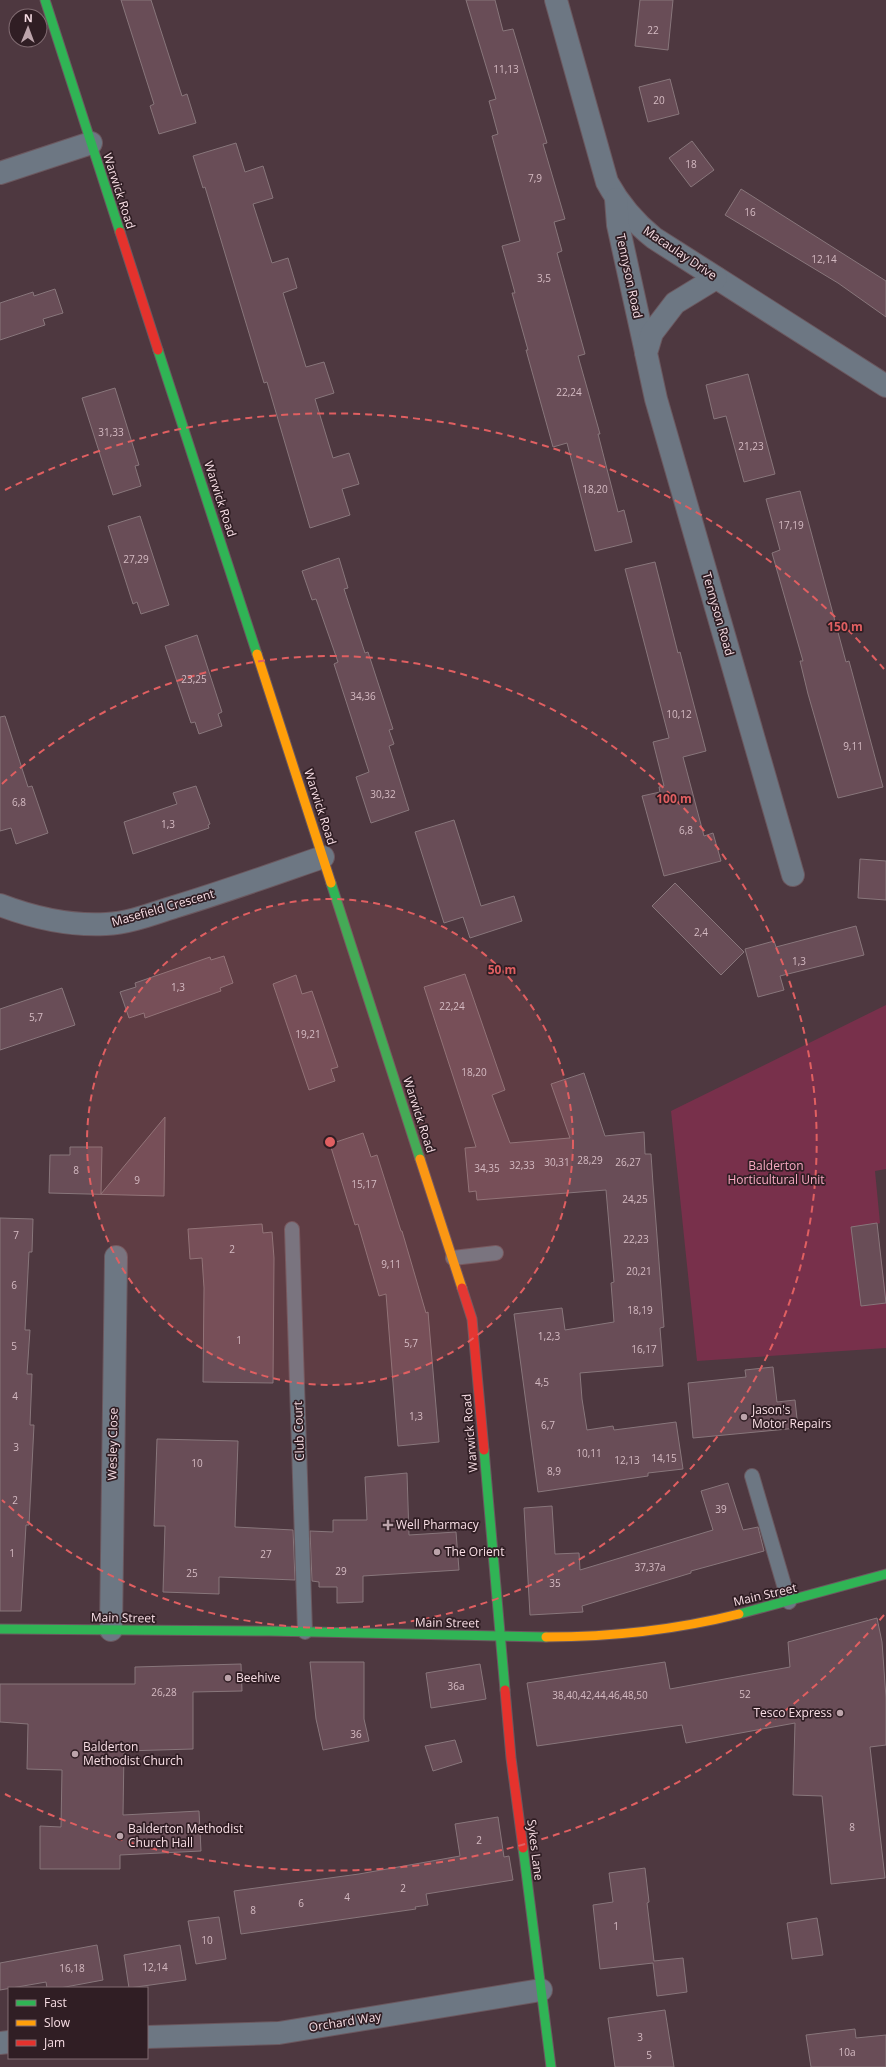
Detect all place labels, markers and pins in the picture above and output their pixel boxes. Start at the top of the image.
centre of rings [323,1135,337,1149]
place label: Jason's Motor Repairs [751,1401,832,1432]
marker: Jason's Motor Repairs [739,1412,749,1422]
place label: Well Pharmacy [396,1516,480,1533]
marker: Well Pharmacy [383,1520,393,1530]
place label: The Orient [445,1543,504,1560]
marker: The Orient [432,1547,442,1557]
place label: Beehive [236,1669,281,1686]
marker: Beehive [223,1673,233,1683]
place label: Tesco Express [753,1704,832,1721]
marker: Tesco Express [835,1708,845,1718]
place label: Balderton Methodist Church [83,1738,183,1769]
marker: Balderton Methodist Church [70,1749,80,1759]
place label: Balderton Methodist Church Hall [128,1820,243,1851]
marker: Balderton Methodist Church Hall [115,1831,125,1841]

